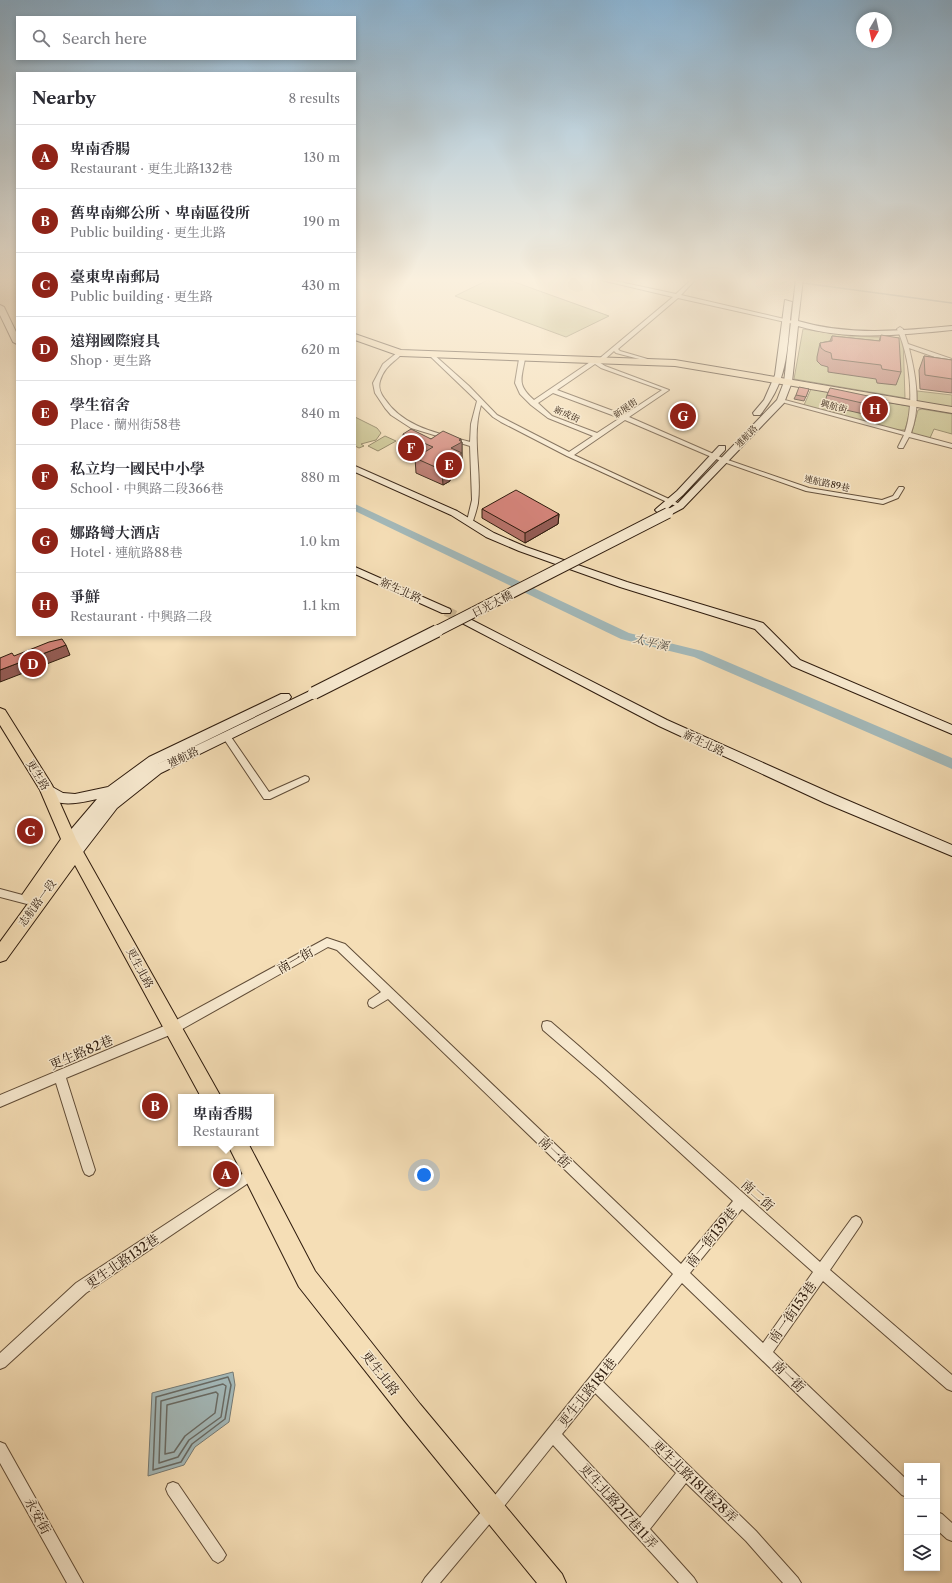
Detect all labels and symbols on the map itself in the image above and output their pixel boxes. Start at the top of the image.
north arrow [856,12,892,48]
pin: H [862,394,888,424]
street label: 新展街 [611,396,639,420]
street label: 興航街 [820,397,848,415]
pin: G [670,401,696,431]
street label: 新成街 [552,403,582,425]
street label: 連航路 [733,422,759,450]
pin: F [398,433,424,463]
pin: E [436,450,462,480]
street label: 連航路89巷 [803,473,851,493]
street label: 新生北路 [378,575,424,605]
street label: 日光大橋 [469,588,515,620]
water label: 太平溪 [632,630,672,654]
pin: D [20,649,46,679]
street label: 新生北路 [681,727,727,759]
street label: 連航路 [165,743,201,771]
street label: 更生路 [24,757,52,793]
pin: C [17,816,43,846]
street label: 志航路一段 [15,877,59,929]
street label: 南一街 [274,943,316,977]
street label: 更生北路 [123,945,157,991]
street label: 更生路82巷 [47,1032,115,1072]
pin: B [142,1091,168,1121]
street label: 南一街 [535,1133,575,1171]
pin: A [213,1159,239,1189]
your location [414,1165,434,1185]
street label: 南二街 [738,1176,778,1214]
street label: 南一街139巷 [682,1204,740,1270]
street label: 更生北路132巷 [82,1231,162,1291]
street label: 南一街153巷 [765,1278,819,1346]
street label: 更生北路 [359,1348,403,1398]
street label: 更生北路181巷 [554,1354,620,1430]
street label: 南一街 [769,1357,809,1395]
street label: 更生北路181巷28弄 [649,1436,741,1526]
street label: 更生北路217巷11弄 [577,1460,661,1552]
street label: 永安街 [22,1495,54,1537]

